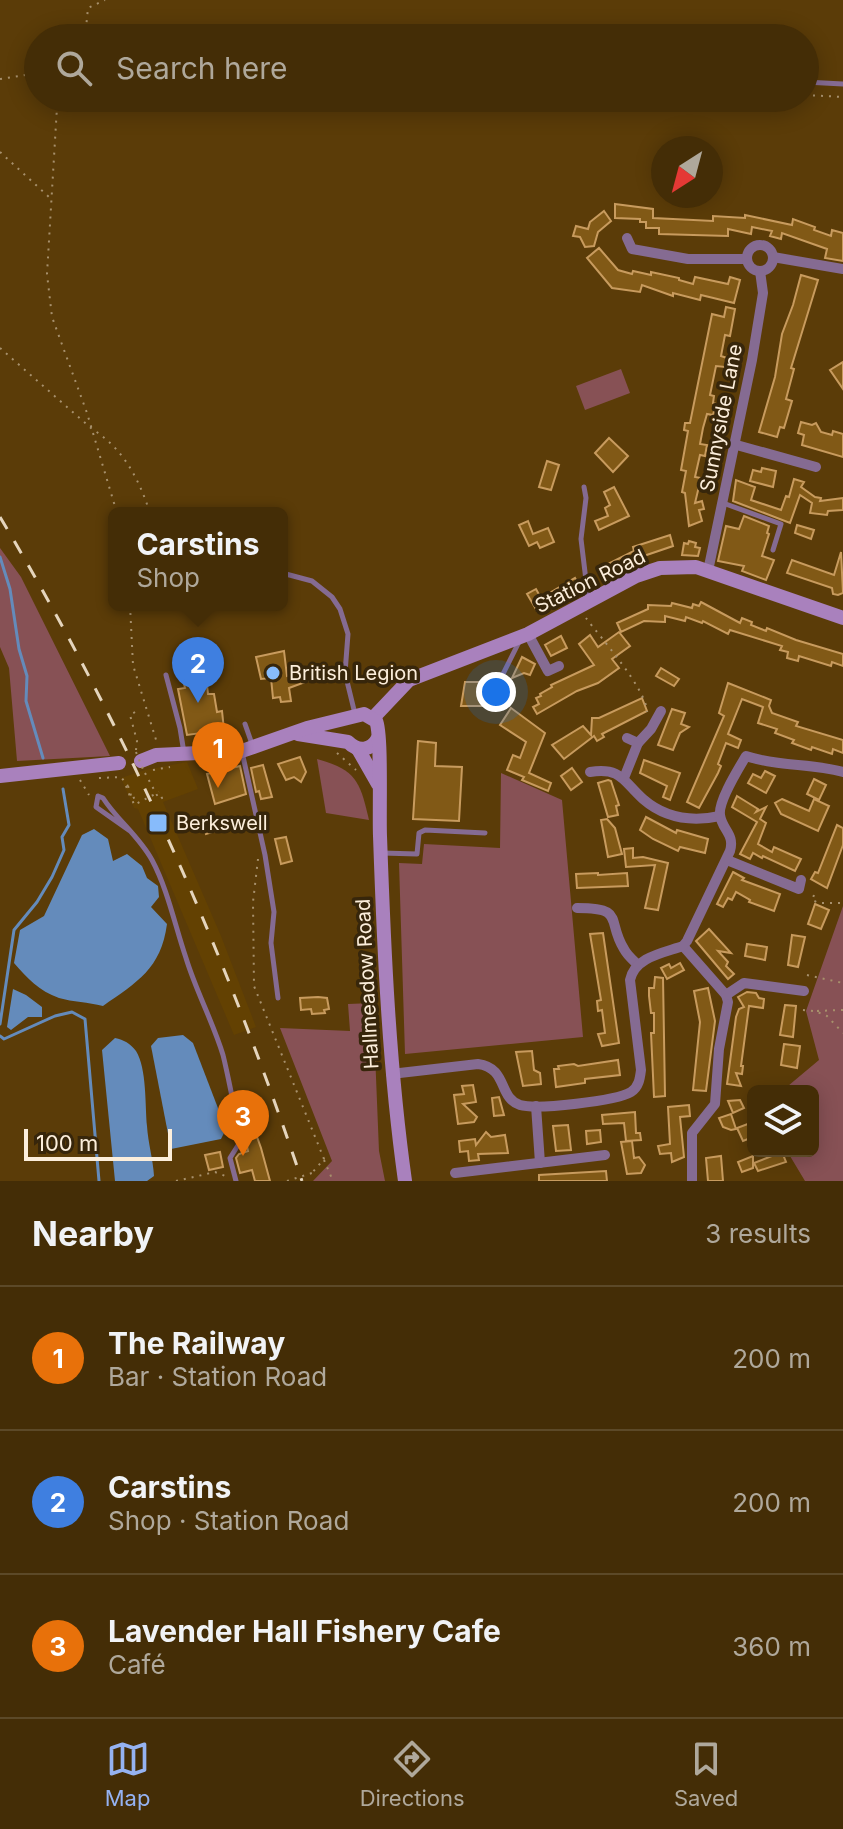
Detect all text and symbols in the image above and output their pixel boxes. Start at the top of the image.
search box [24,24,819,112]
icon: search [52,46,96,90]
text: Search here [116,50,288,86]
north arrow [651,136,723,208]
street label: Sunnyside Lane [695,342,747,494]
popup [108,507,288,611]
text: Carstins [136,526,260,562]
street label: Station Road [531,544,649,618]
text: Shop [136,562,200,593]
pin: 2 [172,637,224,703]
place label: British Legion [289,661,418,685]
marker: British Legion [264,664,282,682]
your location [476,672,516,712]
pin: 1 [192,722,244,788]
place label: Berkswell [176,811,267,835]
marker: Berkswell [147,812,169,834]
street label: Hallmeadow Road [351,898,383,1070]
map controls [747,1085,819,1157]
button: layers [747,1085,819,1157]
pin: 3 [217,1090,269,1156]
scale bar [24,1125,172,1161]
text: 100 m [36,1130,98,1156]
text: Nearby [32,1213,154,1254]
text: 3 results [705,1218,811,1249]
text: The Railway [108,1325,285,1361]
text: 1 [52,1343,64,1374]
text: 200 m [732,1343,811,1374]
text: Bar · Station Road [108,1361,327,1392]
text: Carstins [108,1469,231,1505]
text: 2 [50,1487,66,1518]
text: 200 m [732,1487,811,1518]
text: Shop · Station Road [108,1505,349,1536]
text: Lavender Hall Fishery Cafe [108,1613,501,1649]
text: 3 [50,1631,66,1662]
text: 360 m [732,1631,811,1662]
text: Café [108,1649,166,1680]
tab: Map [105,1737,150,1811]
tab: Directions [360,1737,465,1811]
tab: Saved [674,1737,738,1811]

